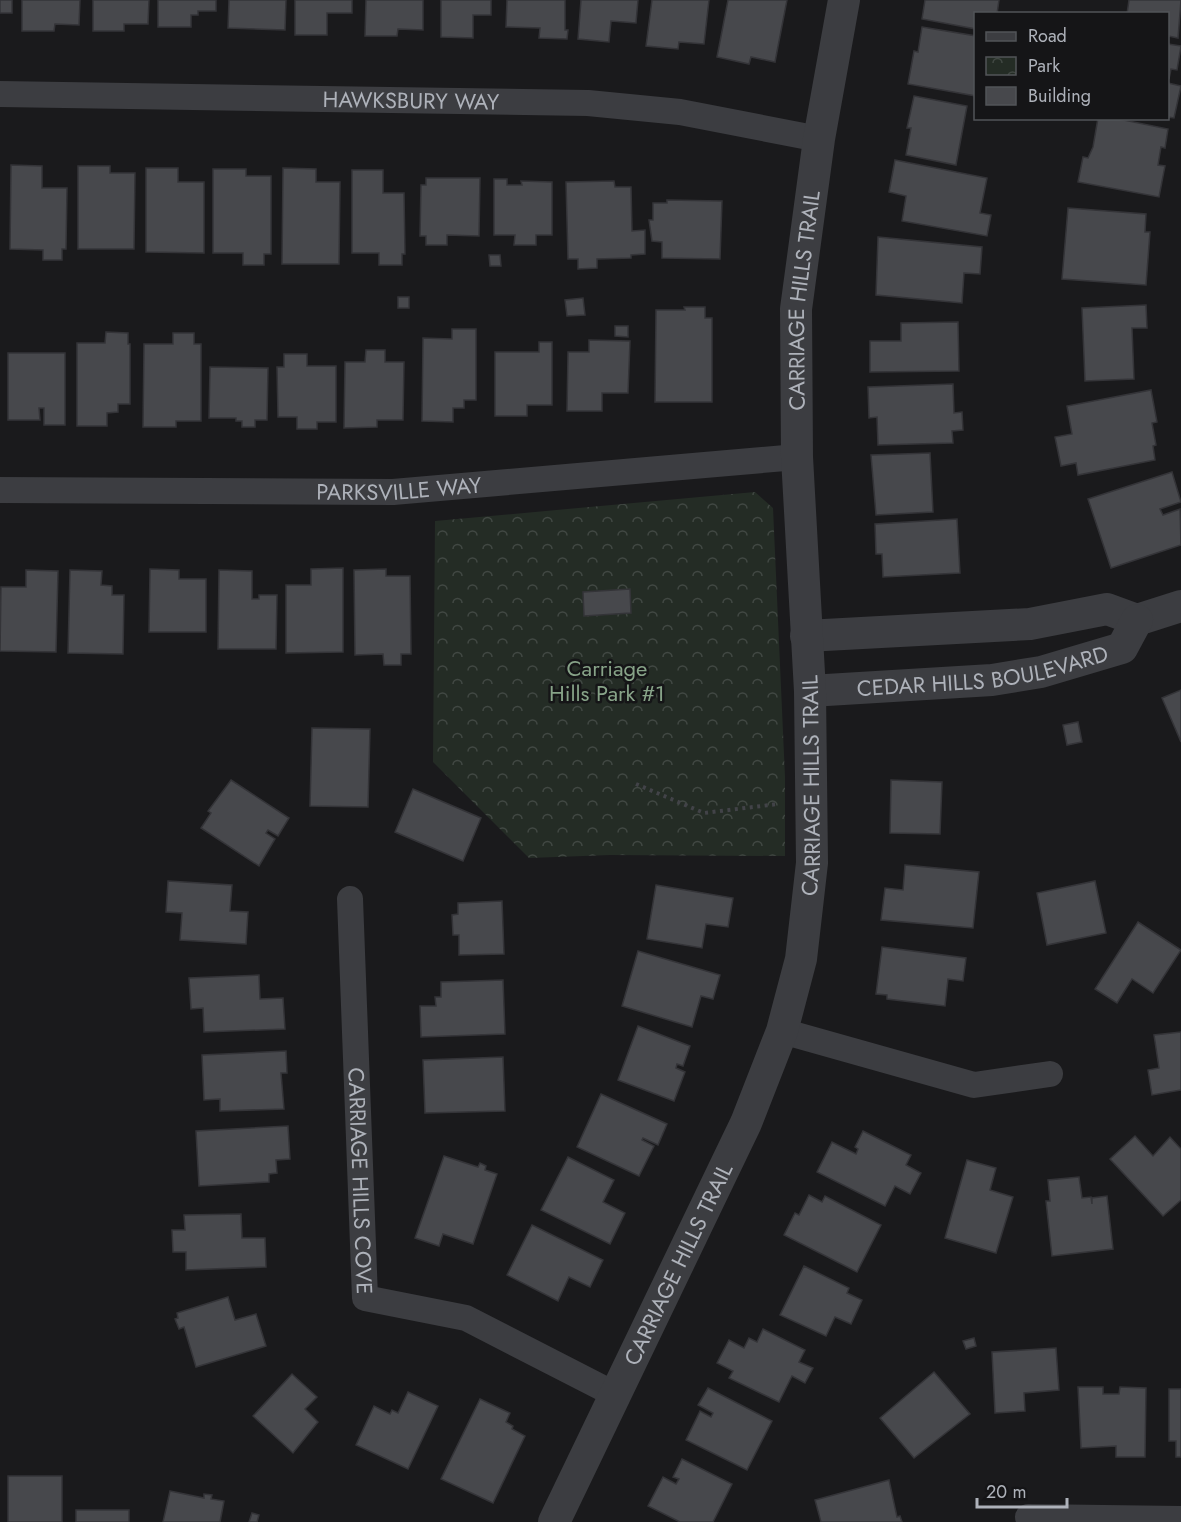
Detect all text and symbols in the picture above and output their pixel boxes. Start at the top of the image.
legend [974,12,1169,120]
text: Road [1028,23,1067,49]
text: Park [1028,53,1060,79]
street label: HAWKSBURY WAY [322,83,500,118]
text: Building [1028,83,1091,109]
street label: CARRIAGE HILLS TRAIL [780,188,828,411]
street label: PARKSVILLE WAY [316,468,483,508]
street label: CEDAR HILLS BOULEVARD [856,637,1112,704]
park label: Carriage Hills Park #1 [549,652,665,709]
street label: CARRIAGE HILLS TRAIL [792,674,828,898]
street label: CARRIAGE HILLS COVE [340,1067,381,1295]
street label: CARRIAGE HILLS TRAIL [616,1158,740,1371]
scale bar [977,1471,1067,1509]
text: 20 m [986,1479,1026,1505]

